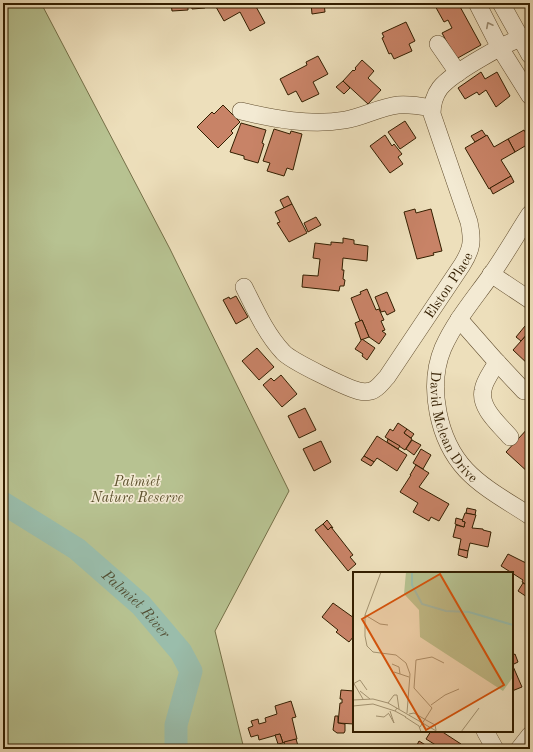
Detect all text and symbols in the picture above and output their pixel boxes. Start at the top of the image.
one-way arrow [486,22,494,30]
street label: Elston Place [422,250,476,321]
street label: David Mclean Drive [428,370,480,485]
park label: Palmiet Nature Reserve [90,475,184,505]
water label: Palmiet River [98,568,172,642]
inset map [353,572,513,732]

